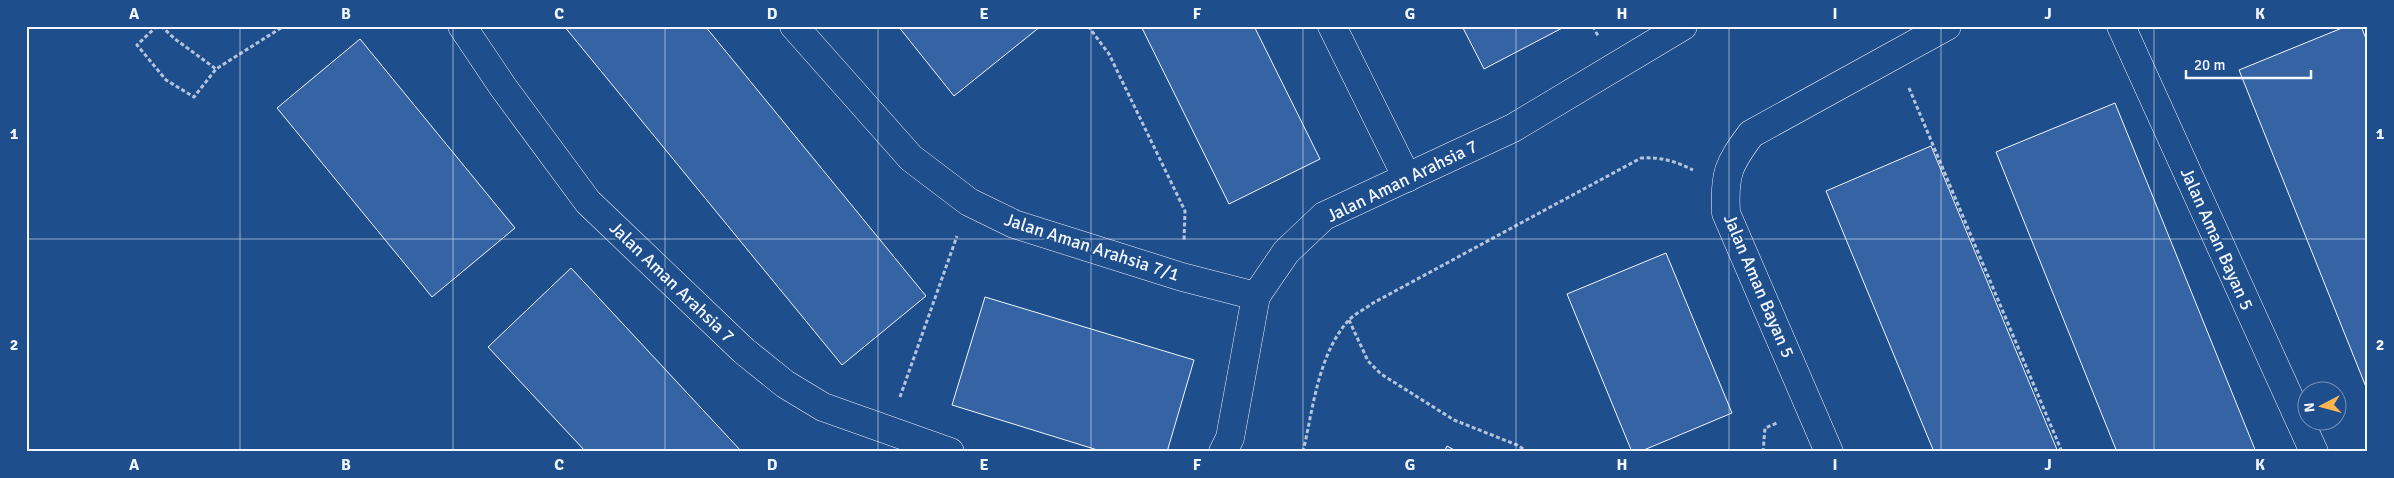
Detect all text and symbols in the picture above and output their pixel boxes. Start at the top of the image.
text: A [129,4,140,24]
text: B [341,4,351,24]
text: C [554,4,564,24]
text: D [767,4,778,24]
text: E [979,4,989,24]
text: F [1193,4,1202,24]
text: G [1405,4,1415,24]
text: H [1617,4,1627,24]
text: I [1832,4,1838,24]
text: J [2044,4,2052,24]
text: K [2255,4,2265,24]
scale bar [2186,48,2312,80]
text: 20 m [2194,56,2225,74]
text: 1 [10,124,19,144]
text: 1 [2376,124,2385,144]
street label: Jalan Aman Arahsia 7 [1323,135,1481,227]
street label: Jalan Aman Bayan 5 [2176,164,2258,314]
street label: Jalan Aman Arahsia 7/1 [1002,208,1182,286]
street label: Jalan Aman Bayan 5 [1719,211,1799,361]
street label: Jalan Aman Arahsia 7 [605,217,739,347]
text: 2 [10,335,18,355]
text: 2 [2376,335,2384,355]
north arrow [2296,380,2346,430]
text: N [2301,402,2319,413]
text: A [129,455,140,475]
text: B [341,455,351,475]
text: C [554,455,564,475]
text: D [767,455,778,475]
text: E [979,455,989,475]
text: F [1193,455,1202,475]
text: G [1405,455,1415,475]
text: H [1617,455,1627,475]
text: I [1832,455,1838,475]
text: J [2044,455,2052,475]
text: K [2255,455,2265,475]

